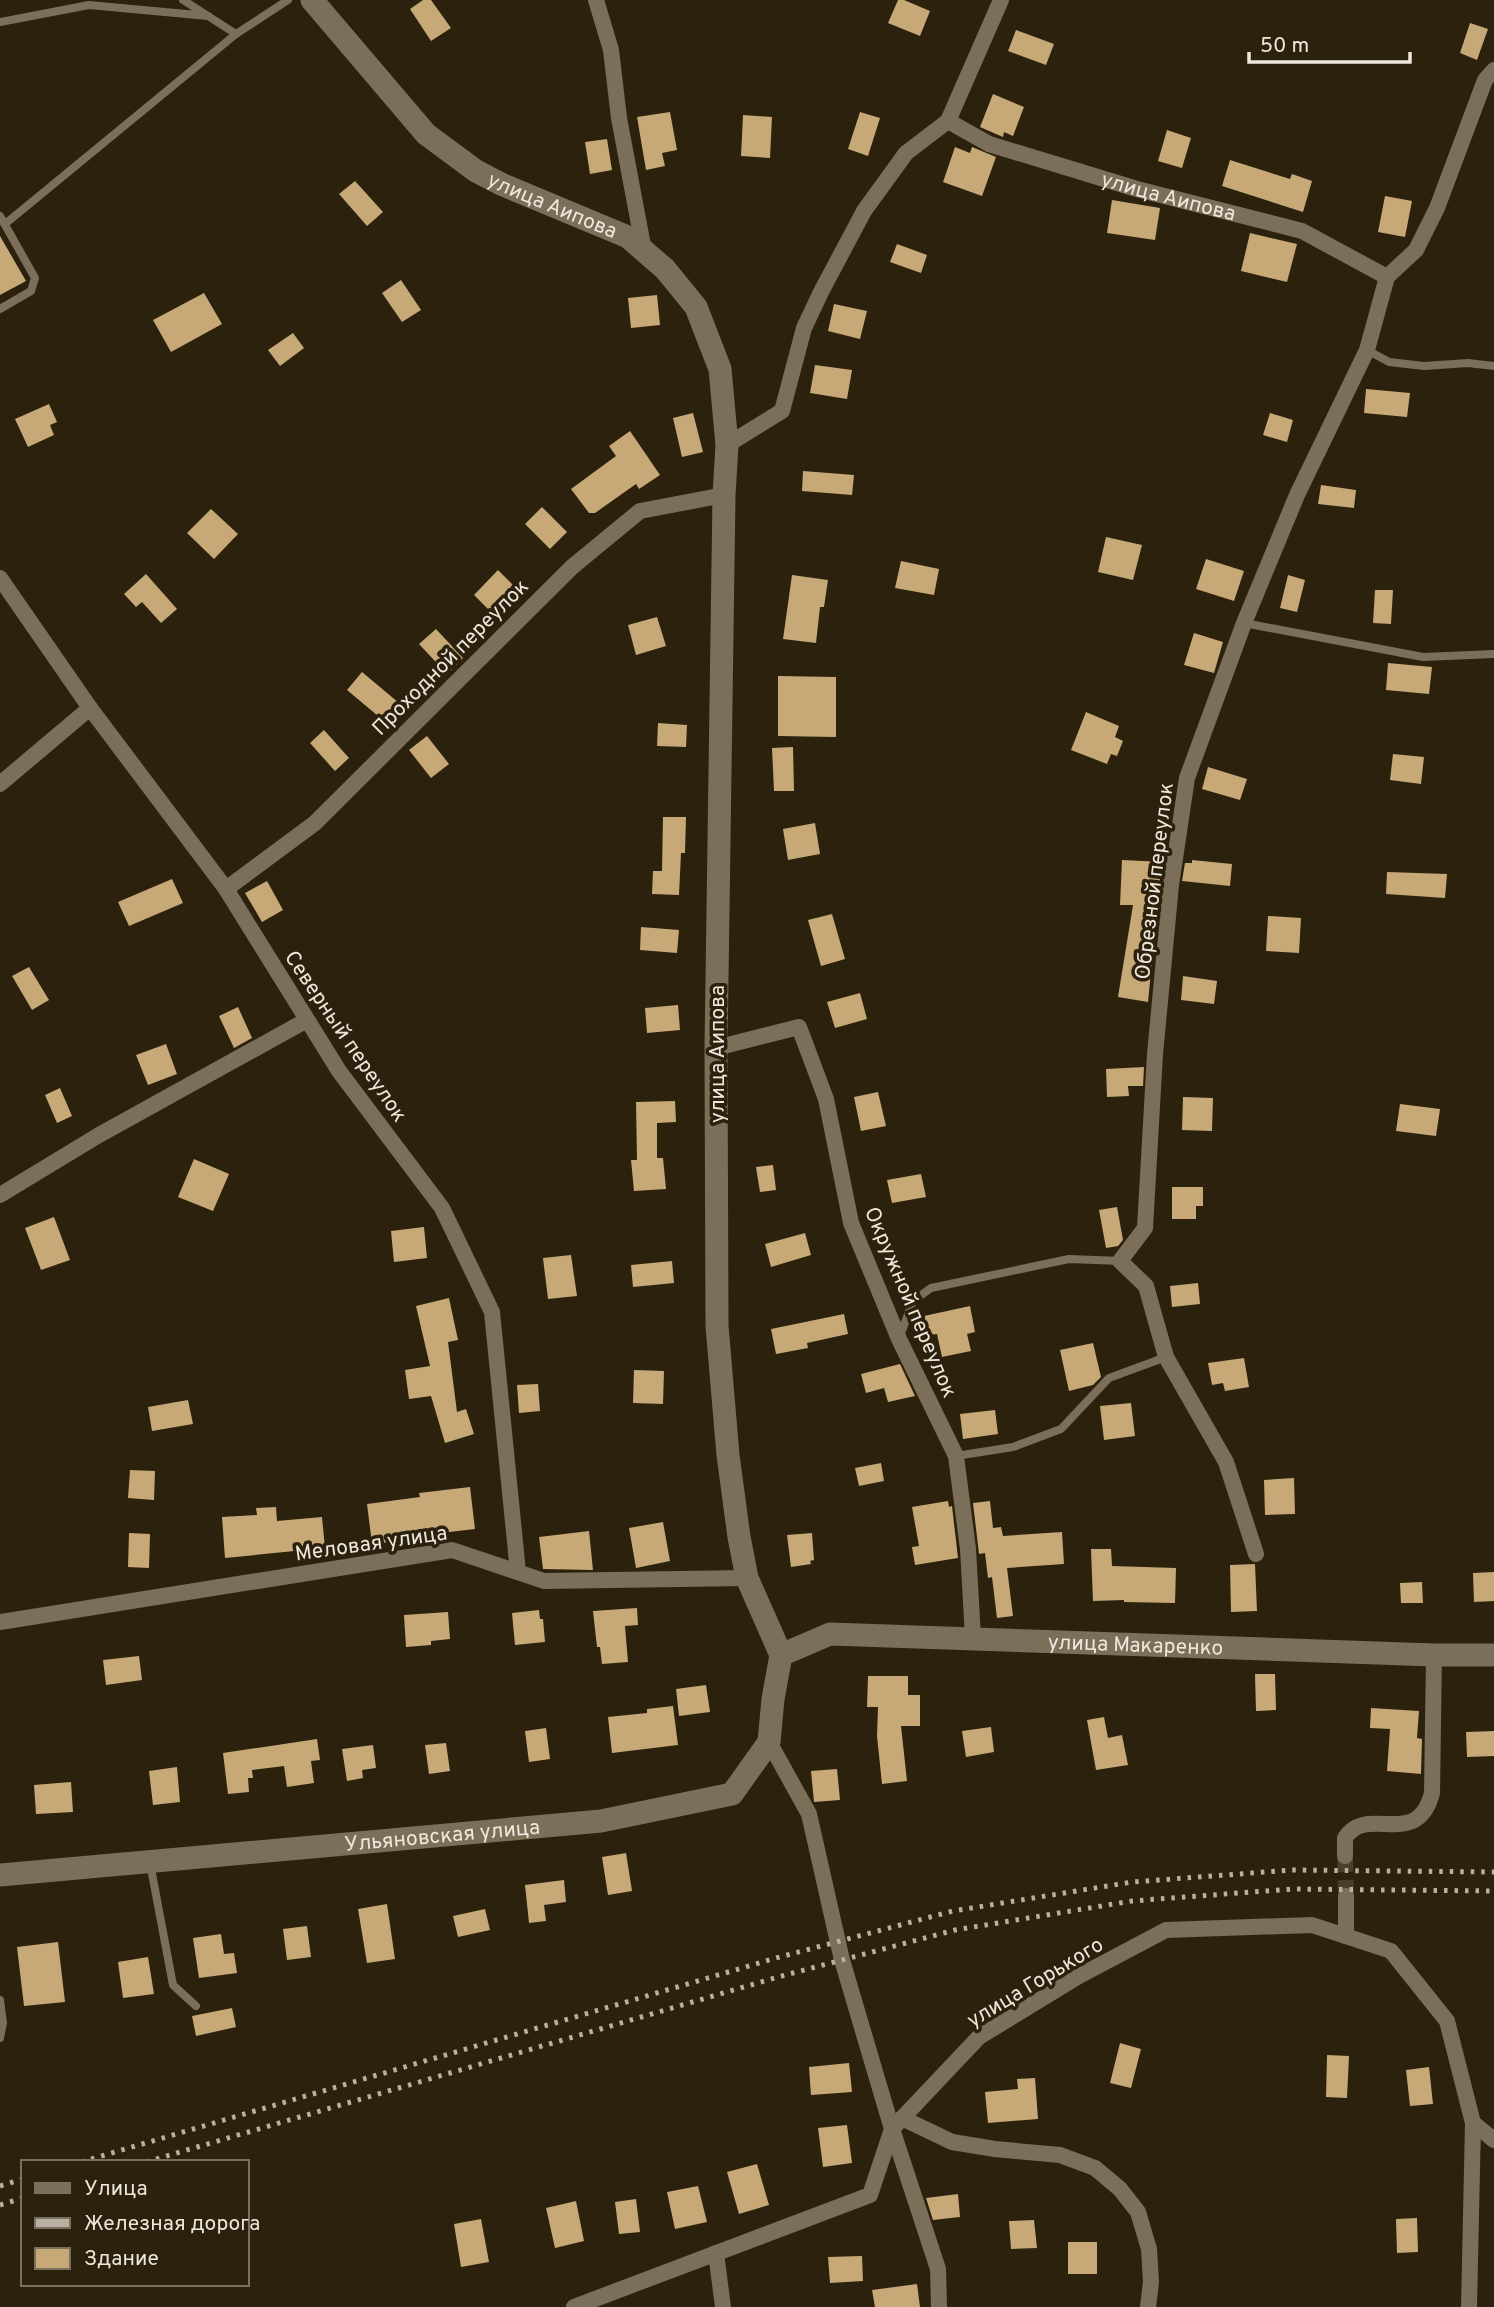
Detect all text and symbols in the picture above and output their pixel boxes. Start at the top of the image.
scale bar [1249,21,1410,65]
text: 50 m [1260,33,1309,60]
street label: улица Аипова [482,167,621,246]
street label: улица Аипова [1097,167,1238,229]
street label: Проходной переулок [367,574,535,742]
street label: Обрезной переулок [1130,781,1181,981]
street label: Северный переулок [277,946,412,1128]
street label: улица Аипова [705,985,732,1123]
street label: Окружной переулок [857,1203,962,1402]
street label: Меловая улица [293,1520,449,1569]
street label: улица Макаренко [1047,1630,1224,1663]
street label: Ульяновская улица [343,1815,541,1859]
street label: улица Горького [963,1932,1109,2035]
legend [21,2160,248,2286]
text: Улица [84,2176,148,2203]
text: Железная дорога [84,2211,260,2238]
text: Здание [84,2246,159,2273]

